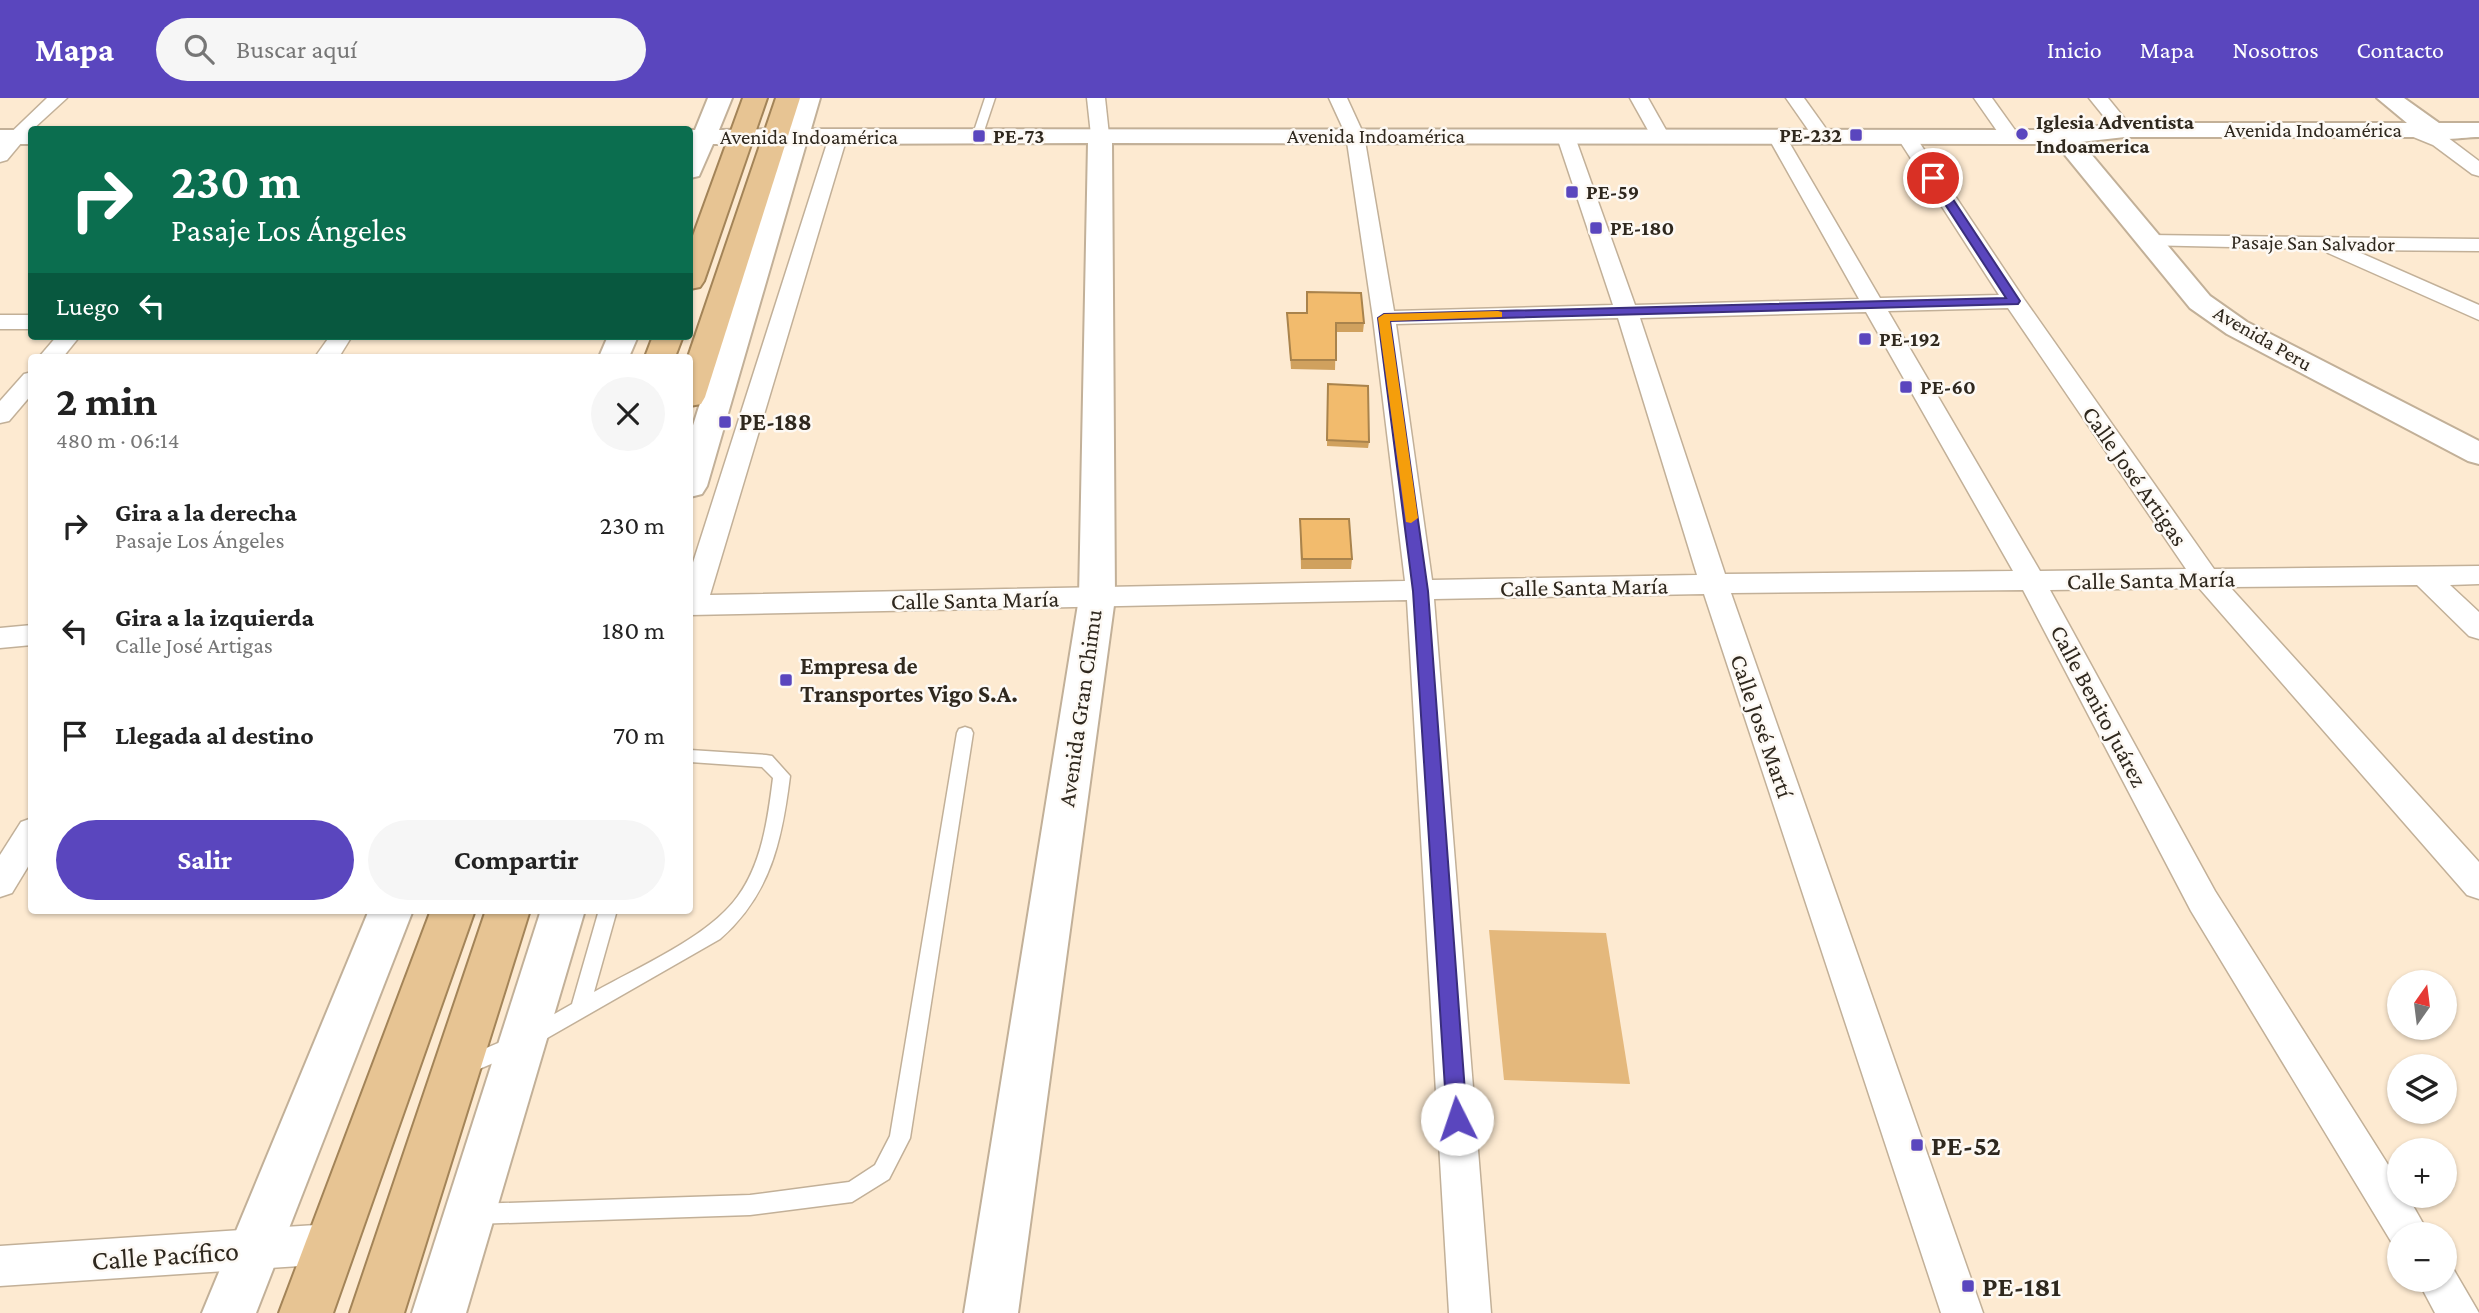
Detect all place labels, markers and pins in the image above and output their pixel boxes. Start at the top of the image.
place label: Iglesia Adventista Indoamerica [2036,110,2195,158]
place label: PE-232 [1779,123,1842,147]
place label: PE-73 [993,124,1044,148]
marker: Iglesia Adventista Indoamerica [2014,126,2030,142]
marker: PE-232 [1848,127,1864,143]
marker: PE-73 [971,128,987,144]
pin [1903,148,1963,208]
place label: PE-59 [1586,180,1639,204]
marker: PE-59 [1564,184,1580,200]
place label: PE-180 [1610,216,1674,240]
marker: PE-180 [1588,220,1604,236]
place label: PE-192 [1879,327,1940,351]
marker: PE-192 [1857,331,1873,347]
place label: PE-60 [1920,375,1976,399]
marker: PE-60 [1898,379,1914,395]
place label: PE-188 [739,408,812,435]
marker: PE-188 [717,414,733,430]
place label: Empresa de Transportes Vigo S.A. [800,652,1018,707]
marker: Empresa de Transportes Vigo S.A. [778,672,794,688]
place label: PE-52 [1931,1130,2001,1161]
marker: PE-52 [1909,1137,1925,1153]
place label: PE-181 [1982,1271,2061,1302]
marker: PE-181 [1960,1278,1976,1294]

